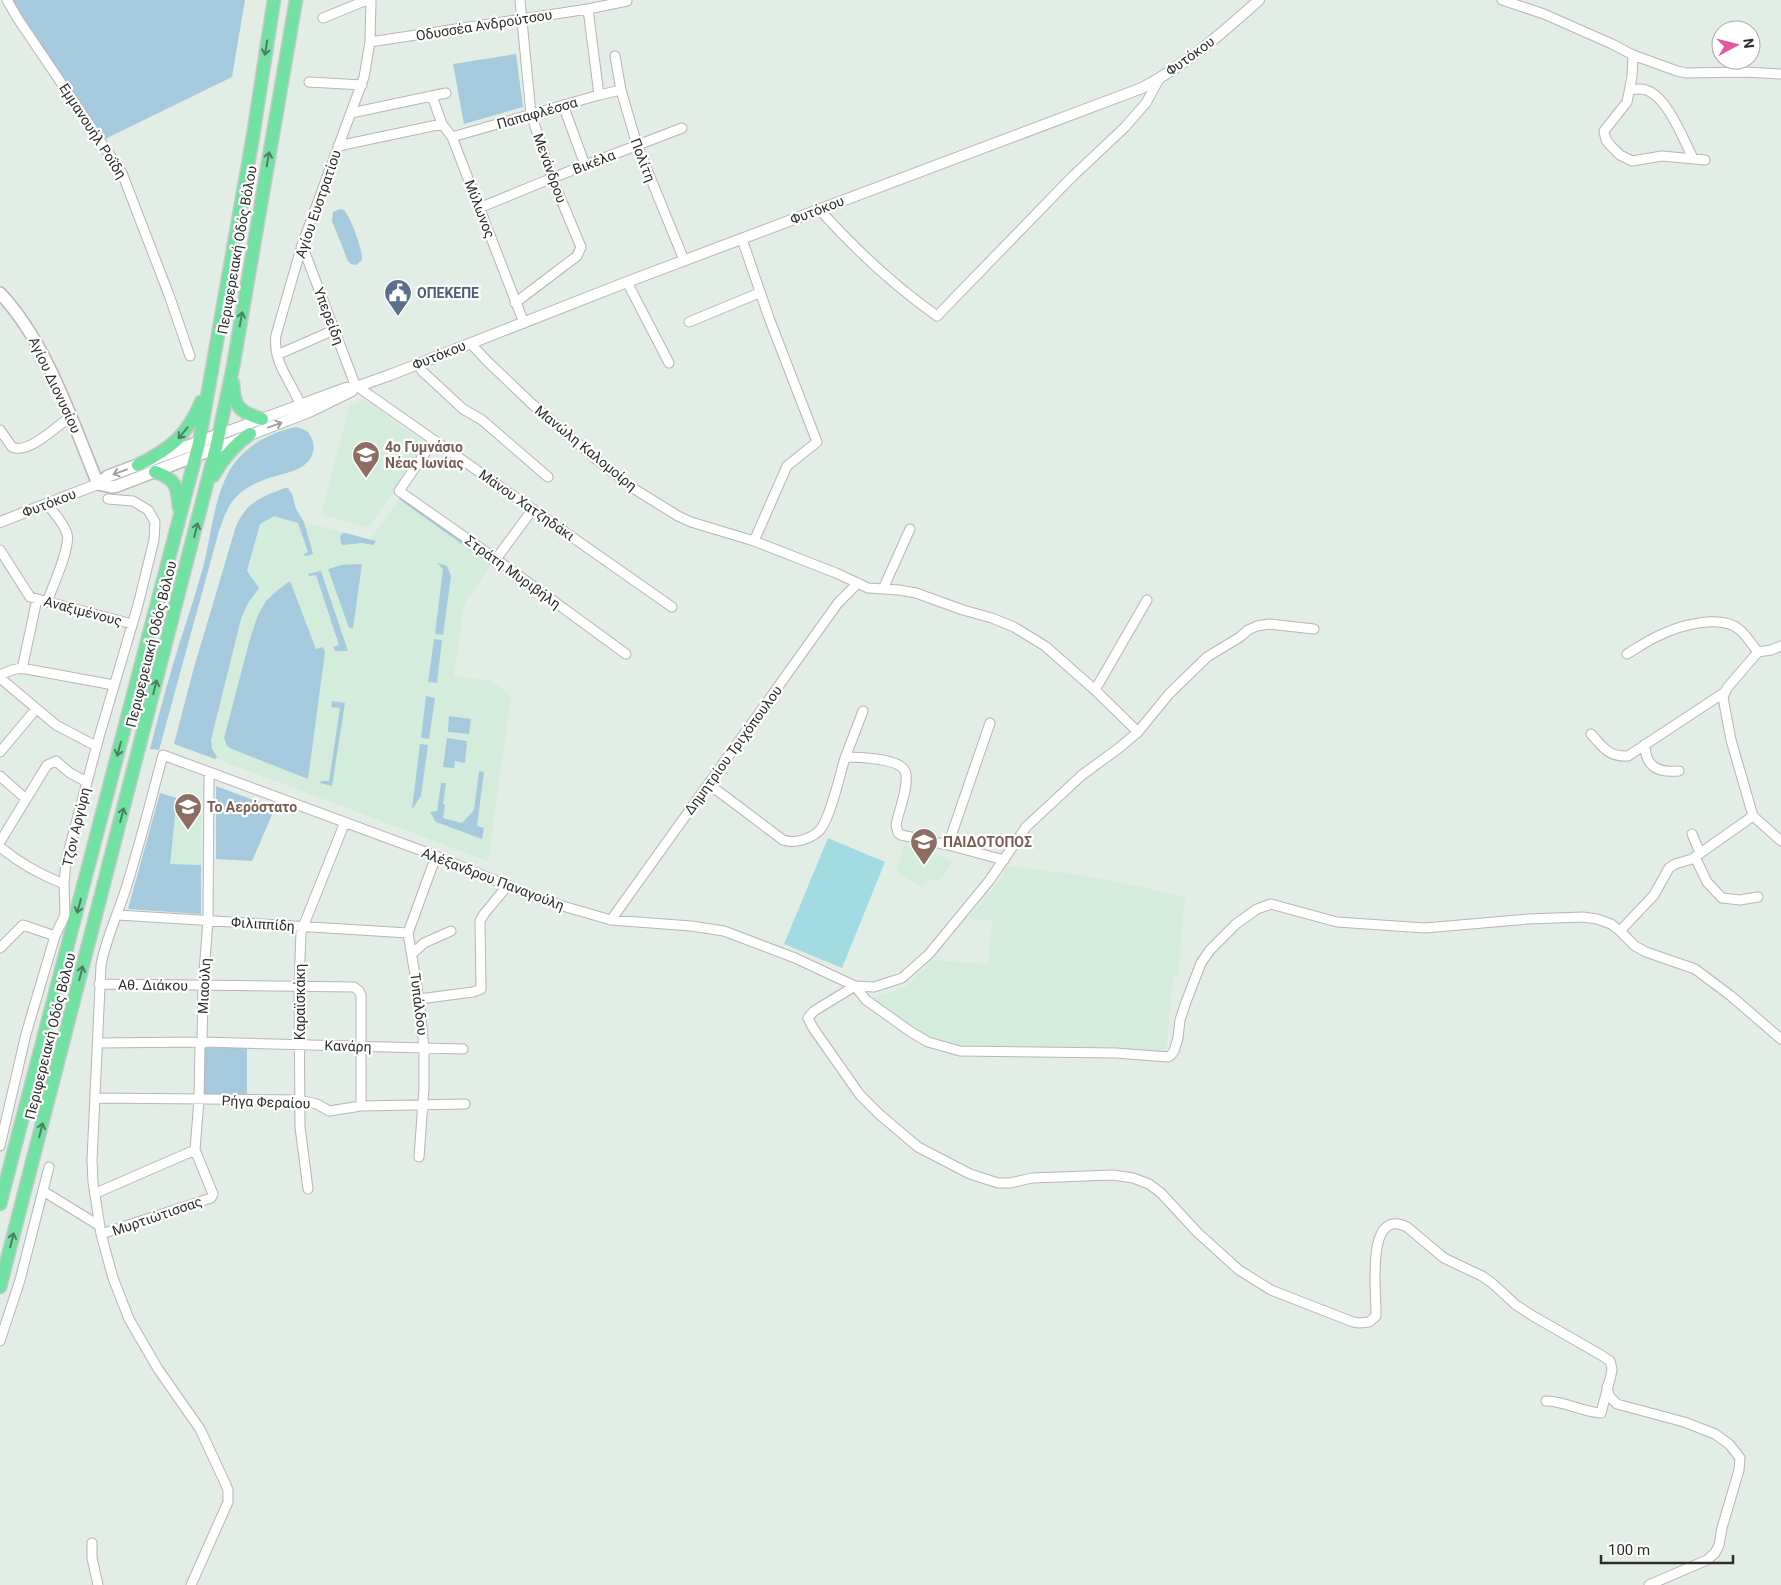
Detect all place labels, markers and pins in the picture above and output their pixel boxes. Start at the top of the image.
public building icon: ΟΠΕΚΕΠΕ [383,278,413,317]
place label: ΟΠΕΚΕΠΕ [417,285,479,301]
place label: 4ο Γυμνάσιο Νέας Ιωνίας [385,439,464,471]
school or university icon: 4ο Γυμνάσιο Νέας Ιωνίας [351,440,381,479]
school or university icon: Το Αερόστατο [173,792,203,831]
place label: Το Αερόστατο [207,799,297,815]
school or university icon: ΠΑΙΔΟΤΟΠΟΣ [909,827,939,866]
place label: ΠΑΙΔΟΤΟΠΟΣ [943,834,1032,850]

